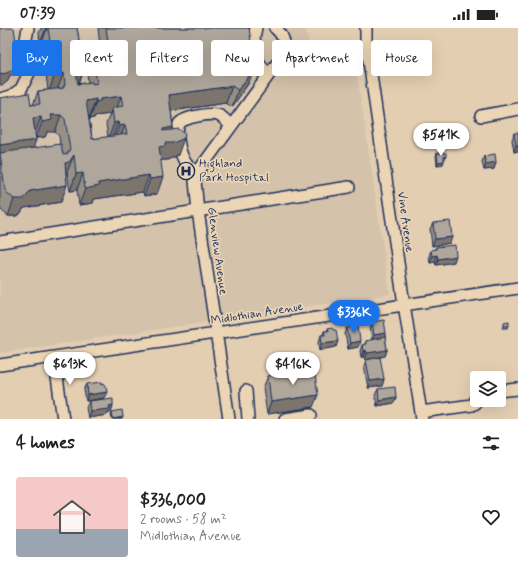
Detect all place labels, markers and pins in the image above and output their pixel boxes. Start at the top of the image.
pin: $541K [413,123,469,157]
place label: Highland Park Hospital [199,156,269,186]
hospital icon: Highland Park Hospital [176,161,196,181]
pin: $336K [326,300,382,334]
pin: $613K [42,352,98,386]
pin: $416K [265,352,321,386]

